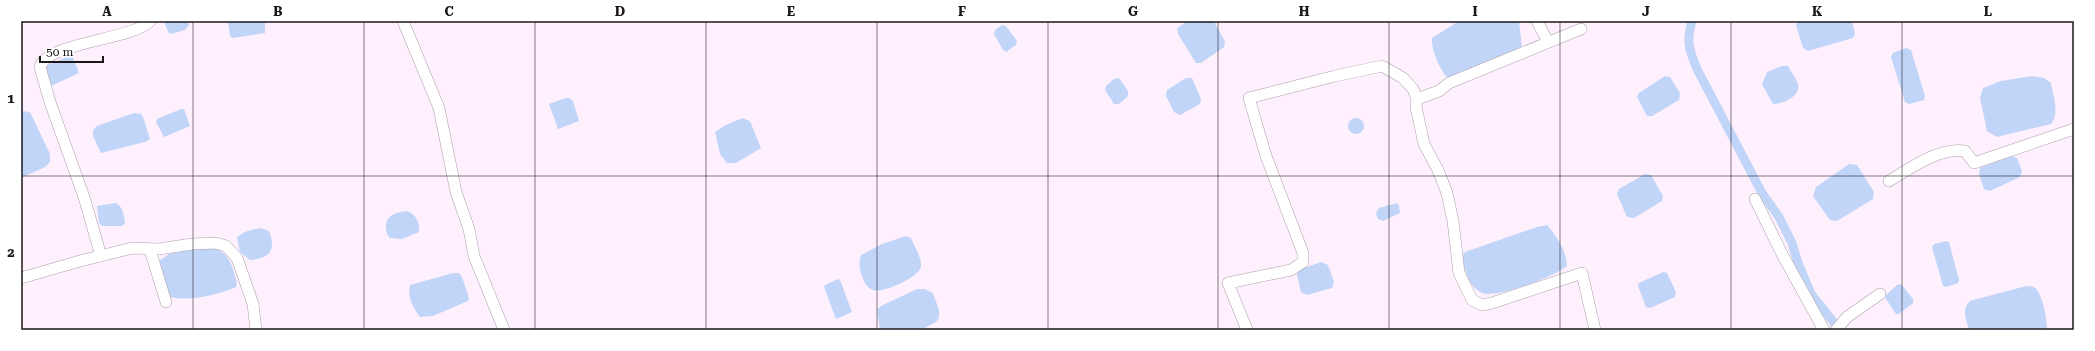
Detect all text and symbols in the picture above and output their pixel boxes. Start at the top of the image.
text: A [102,4,112,19]
text: B [273,4,283,19]
text: C [444,4,454,19]
text: D [615,4,625,19]
text: E [787,4,795,19]
text: F [958,4,966,19]
text: G [1128,4,1138,19]
text: H [1299,4,1310,19]
text: I [1472,4,1478,19]
text: J [1642,4,1650,19]
text: K [1812,4,1823,19]
text: L [1984,4,1992,19]
scale bar [40,38,103,64]
text: 50 m [46,45,73,59]
text: 1 [7,91,15,106]
text: 2 [7,245,15,260]

